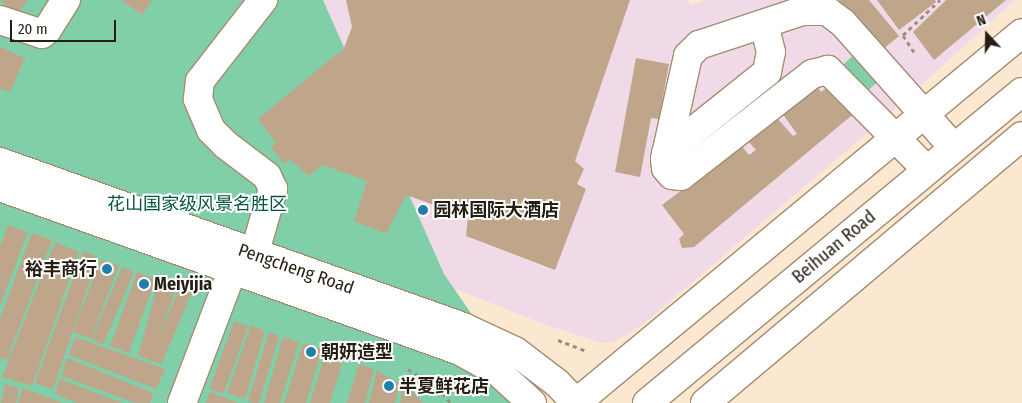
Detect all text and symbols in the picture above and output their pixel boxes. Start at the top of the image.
scale bar [12,10,119,42]
north arrow [962,10,1012,60]
text: N [974,11,988,30]
text: 20 m [18,20,48,38]
park label: 花山国家级风景名胜区 [107,193,287,215]
place label: 园林国际大酒店 [433,199,559,221]
marker: 园林国际大酒店 [417,204,429,216]
street label: Beihuan Road [788,206,880,288]
street label: Pengcheng Road [235,239,357,299]
place label: 裕丰商行 [25,258,97,280]
marker: 裕丰商行 [101,263,113,275]
place label: Meiyijia [154,273,212,295]
marker: Meiyijia [138,278,150,290]
place label: 朝妍造型 [321,341,393,363]
marker: 朝妍造型 [305,346,317,358]
place label: 半夏鲜花店 [399,375,489,397]
marker: 半夏鲜花店 [383,380,395,392]

